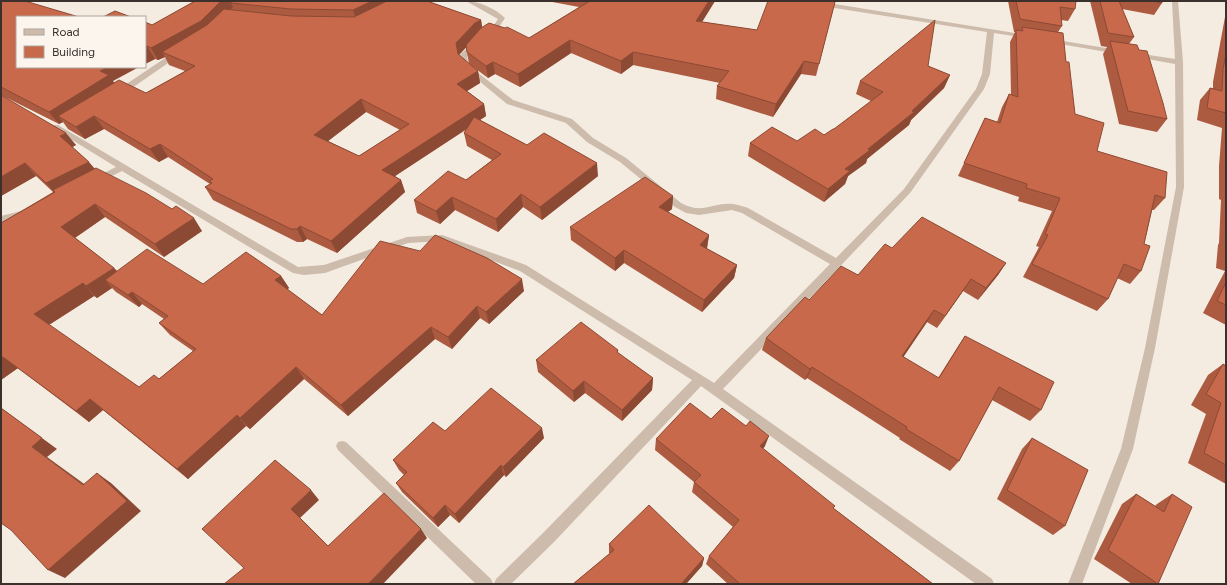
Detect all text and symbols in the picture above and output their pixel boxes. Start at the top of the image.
legend [16,16,146,68]
text: Road [52,25,80,39]
text: Building [52,45,95,59]

